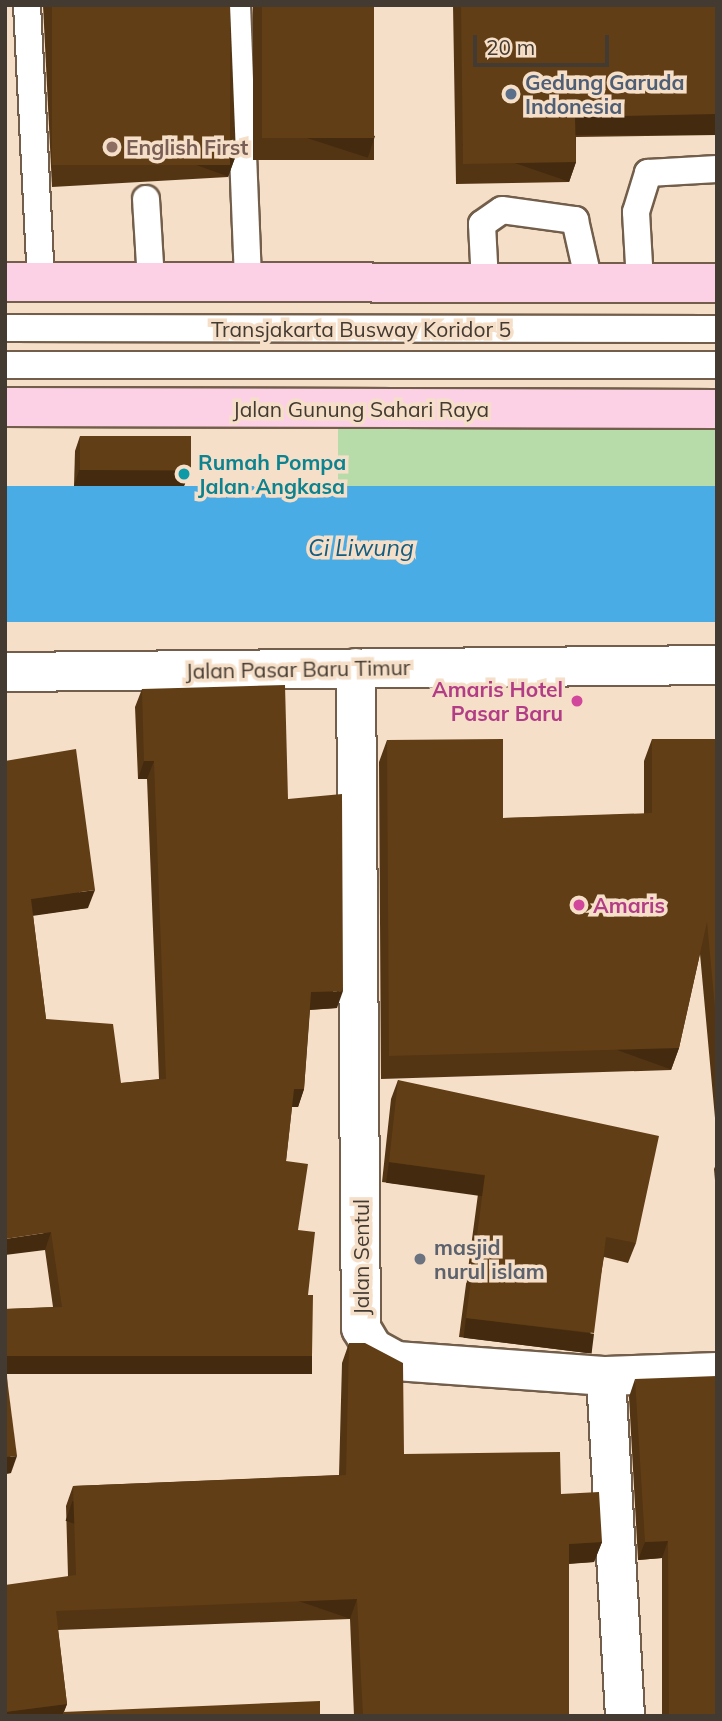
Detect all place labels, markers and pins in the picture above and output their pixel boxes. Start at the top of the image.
place label: Gedung Garuda Indonesia [525,69,684,119]
marker: Gedung Garuda Indonesia [503,86,519,102]
place label: English First [126,134,248,160]
marker: English First [104,139,120,155]
place label: Rumah Pompa Jalan Angkasa [198,449,346,499]
marker: Rumah Pompa Jalan Angkasa [176,466,192,482]
place label: Amaris Hotel Pasar Baru [432,676,563,726]
marker: Amaris Hotel Pasar Baru [569,693,585,709]
place label: Amaris [593,892,665,918]
marker: Amaris [571,897,587,913]
place label: masjid nurul islam [434,1234,545,1284]
marker: masjid nurul islam [412,1251,428,1267]

